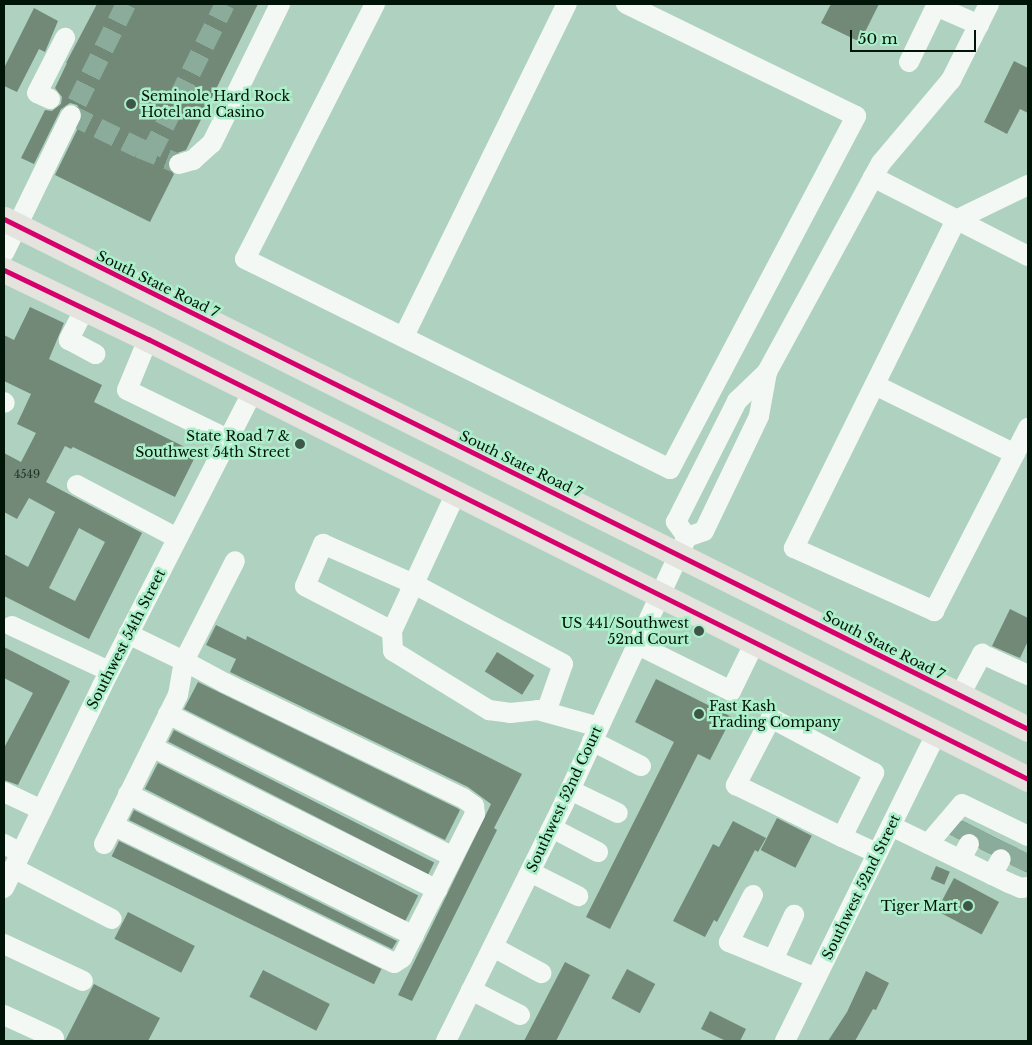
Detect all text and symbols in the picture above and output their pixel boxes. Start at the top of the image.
scale bar [852,20,978,52]
text: 50 m [858,29,898,48]
place label: Seminole Hard Rock Hotel and Casino [141,88,290,120]
marker: Seminole Hard Rock Hotel and Casino [125,98,137,110]
street label: South State Road 7 [94,247,222,321]
street label: South State Road 7 [457,427,585,501]
place label: State Road 7 & Southwest 54th Street [135,428,290,461]
marker: State Road 7 & Southwest 54th Street [294,438,306,450]
house number: 4549 [14,467,40,481]
street label: Southwest 54th Street [83,566,169,712]
street label: South State Road 7 [820,607,948,683]
place label: US 441/Southwest 52nd Court [561,615,689,648]
marker: US 441/Southwest 52nd Court [693,625,705,637]
place label: Fast Kash Trading Company [709,698,841,730]
marker: Fast Kash Trading Company [693,708,705,720]
street label: Southwest 52nd Court [523,723,605,875]
street label: Southwest 52nd Street [819,812,903,962]
place label: Tiger Mart [880,898,958,914]
marker: Tiger Mart [962,900,974,912]

